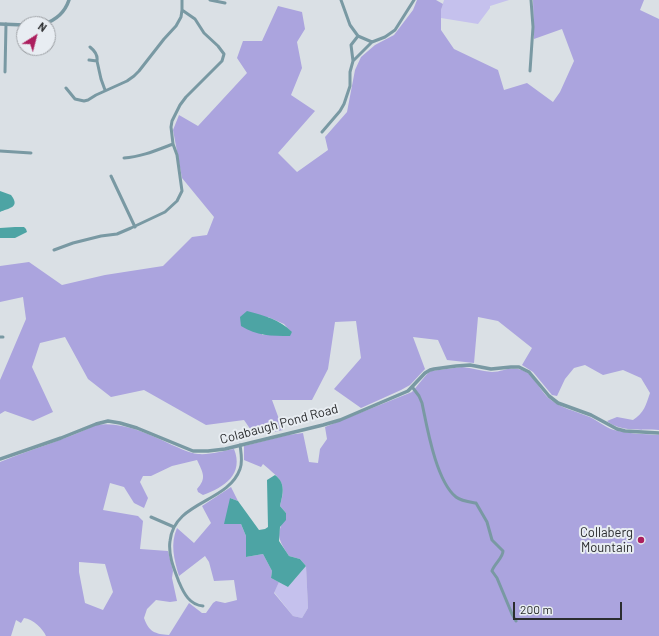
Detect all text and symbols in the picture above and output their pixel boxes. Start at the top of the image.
north arrow [16,16,56,56]
text: N [36,19,50,34]
street label: Colabaugh Pond Road [218,401,340,447]
place label: Collaberg Mountain [580,525,633,556]
marker: Collaberg Mountain [636,535,646,545]
scale bar [515,594,624,620]
text: 200 m [520,602,552,616]

